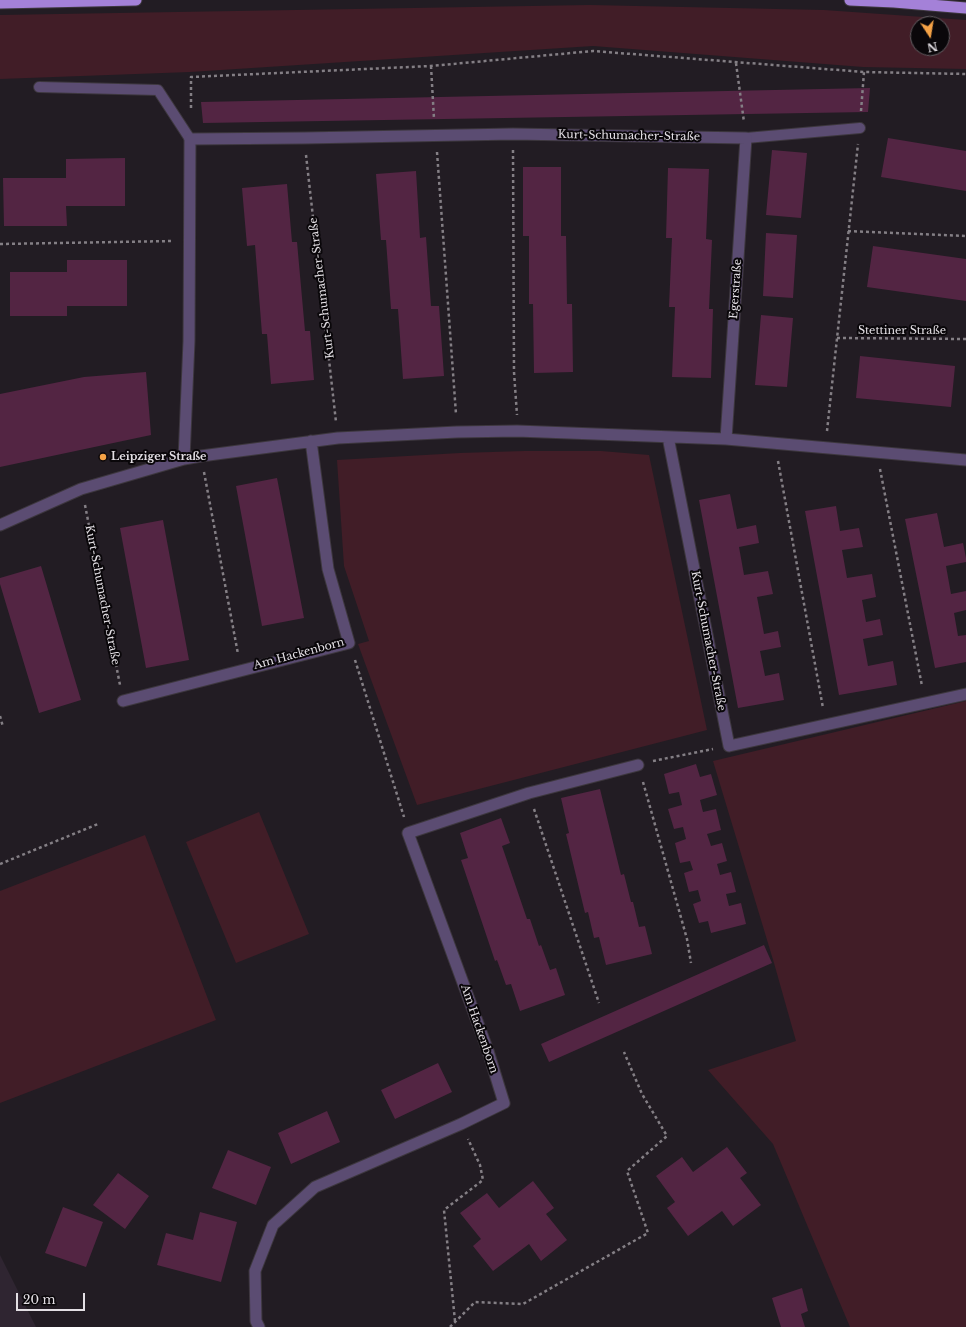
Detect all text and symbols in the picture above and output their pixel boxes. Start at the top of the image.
north arrow [910,16,950,56]
text: N [926,39,939,55]
street label: Kurt-Schumacher-Straße [558,128,700,144]
street label: Kurt-Schumacher-Straße [307,217,337,359]
street label: Egerstraße [727,258,745,320]
street label: Stettiner Straße [858,324,946,338]
place label: Leipziger Straße [111,450,207,464]
marker: Leipziger Straße [98,452,108,462]
street label: Kurt-Schumacher-Straße [82,524,122,666]
street label: Kurt-Schumacher-Straße [688,570,728,712]
street label: Am Hackenborn [252,636,346,672]
street label: Am Hackenborn [458,983,500,1075]
scale bar [18,1285,87,1311]
text: 20 m [23,1292,55,1307]

